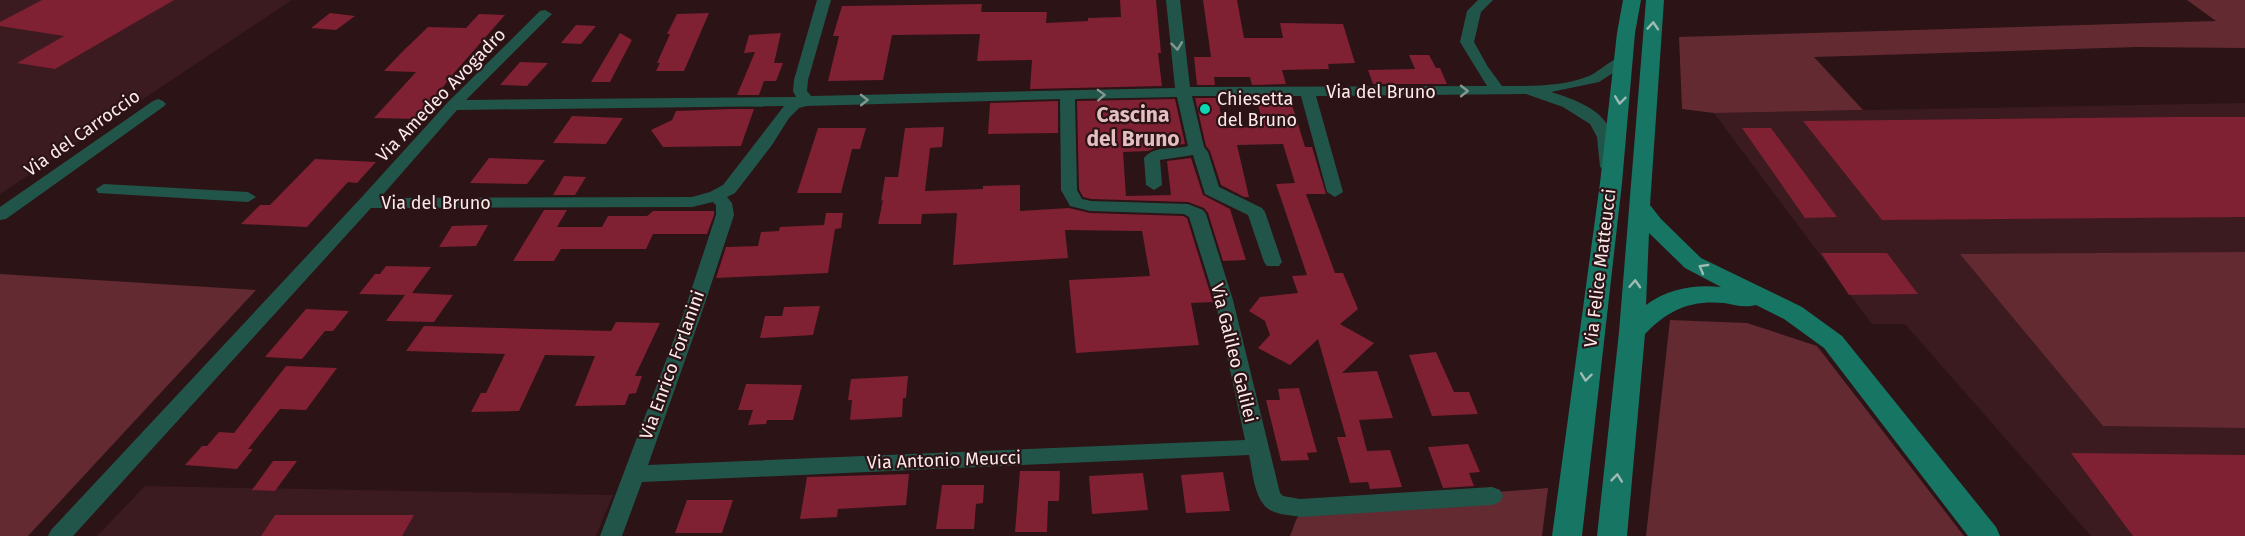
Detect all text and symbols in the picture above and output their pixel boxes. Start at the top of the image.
one-way arrow [1646,22,1659,31]
street label: Via Amedeo Avogadro [372,24,510,166]
one-way arrow [1170,42,1183,51]
street label: Via del Bruno [1326,81,1436,103]
street label: Via del Carroccio [20,85,144,181]
one-way arrow [1460,85,1469,97]
place label: Chiesetta del Bruno [1217,88,1297,131]
one-way arrow [1097,89,1106,101]
one-way arrow [860,94,869,106]
one-way arrow [1614,95,1627,104]
district label: Cascina del Bruno [1086,102,1180,152]
marker: Chiesetta del Bruno [1198,102,1212,116]
street label: Via Felice Matteucci [1579,187,1621,349]
street label: Via del Bruno [381,192,491,214]
one-way arrow [1699,264,1709,276]
one-way arrow [1628,279,1641,288]
street label: Via Galileo Galilei [1206,281,1262,425]
street label: Via Enrico Forlanini [635,287,709,443]
one-way arrow [1581,372,1593,381]
street label: Via Antonio Meucci [866,446,1022,474]
one-way arrow [1610,473,1623,482]

